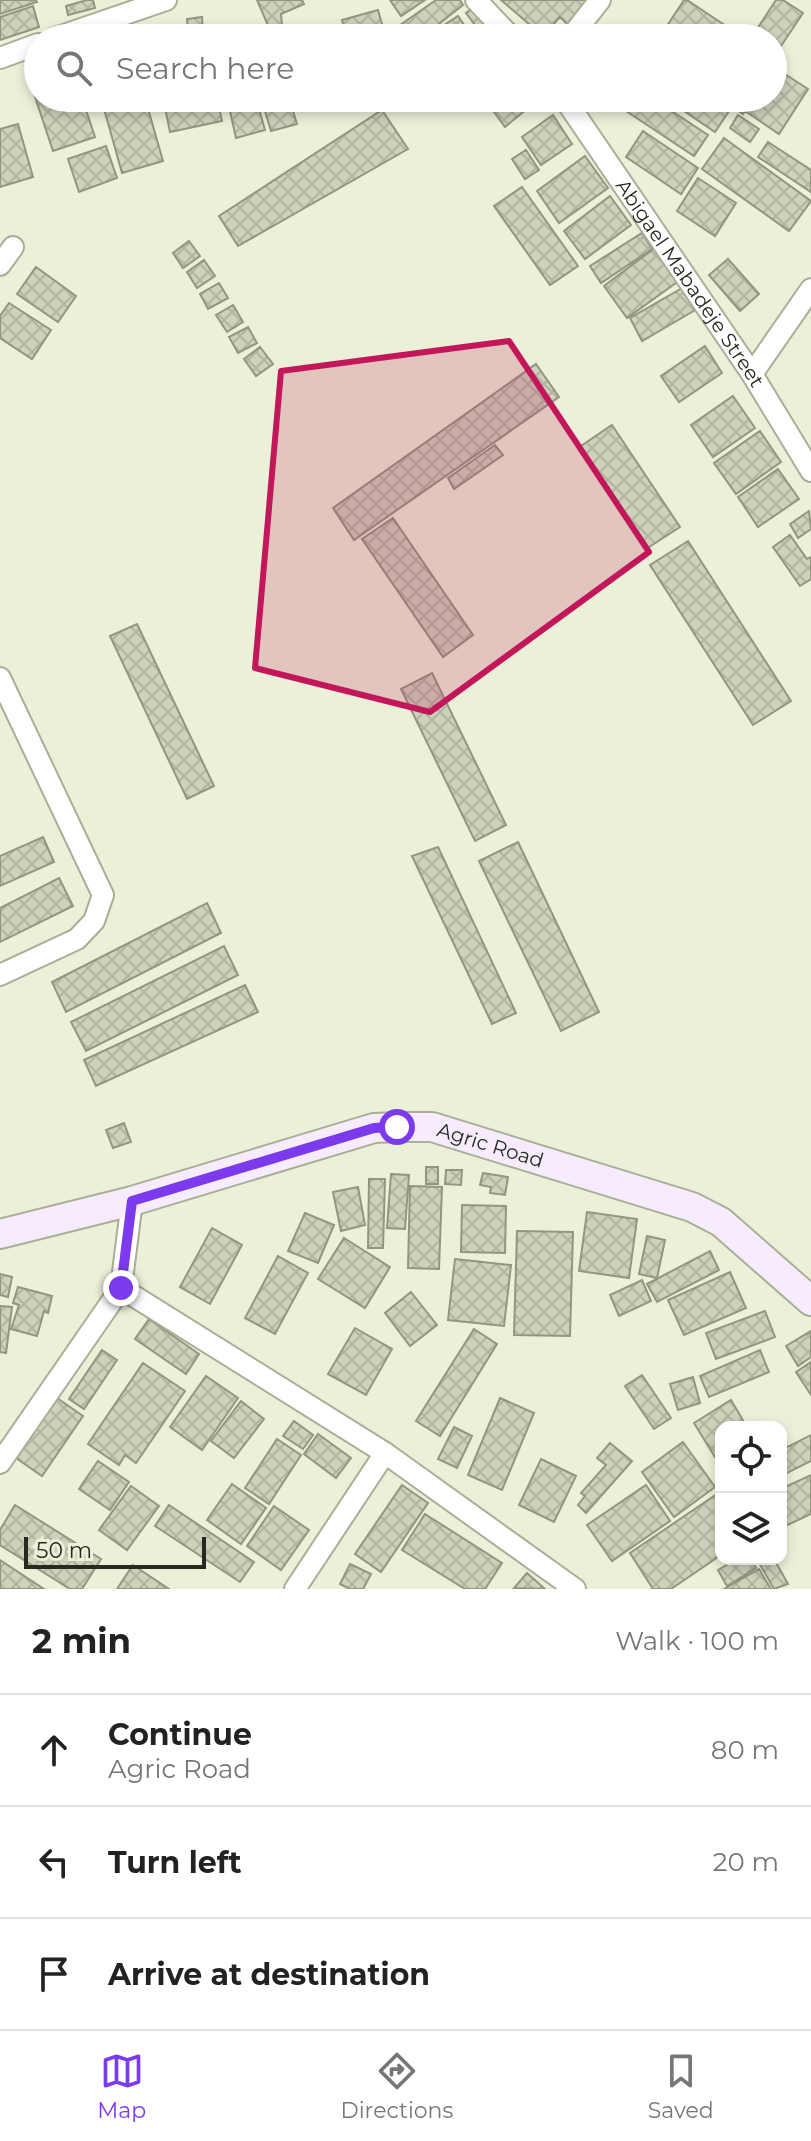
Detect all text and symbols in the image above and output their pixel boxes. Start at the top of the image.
search box [24,24,787,112]
icon: search [52,46,96,90]
text: Search here [116,50,294,87]
street label: Abigael Mabadeje Street [611,174,769,392]
route start [379,1109,415,1145]
street label: Agric Road [434,1117,547,1173]
route end [103,1270,139,1306]
map controls [715,1421,787,1565]
button: locate [715,1421,787,1493]
button: layers [715,1493,787,1565]
scale bar [24,1533,206,1569]
text: 50 m [36,1537,92,1564]
text: 2 min [32,1620,131,1662]
text: Walk · 100 m [615,1625,779,1657]
text: Continue [108,1716,252,1753]
icon: ahead [32,1728,76,1772]
text: 80 m [711,1734,779,1766]
text: Agric Road [108,1753,251,1785]
icon: left [32,1840,76,1884]
text: Turn left [108,1844,241,1881]
text: 20 m [713,1846,779,1878]
icon: arrive [32,1952,76,1996]
text: Arrive at destination [108,1956,430,1993]
tab: Map [97,2049,146,2124]
tab: Directions [341,2049,453,2124]
tab: Saved [648,2049,714,2124]

